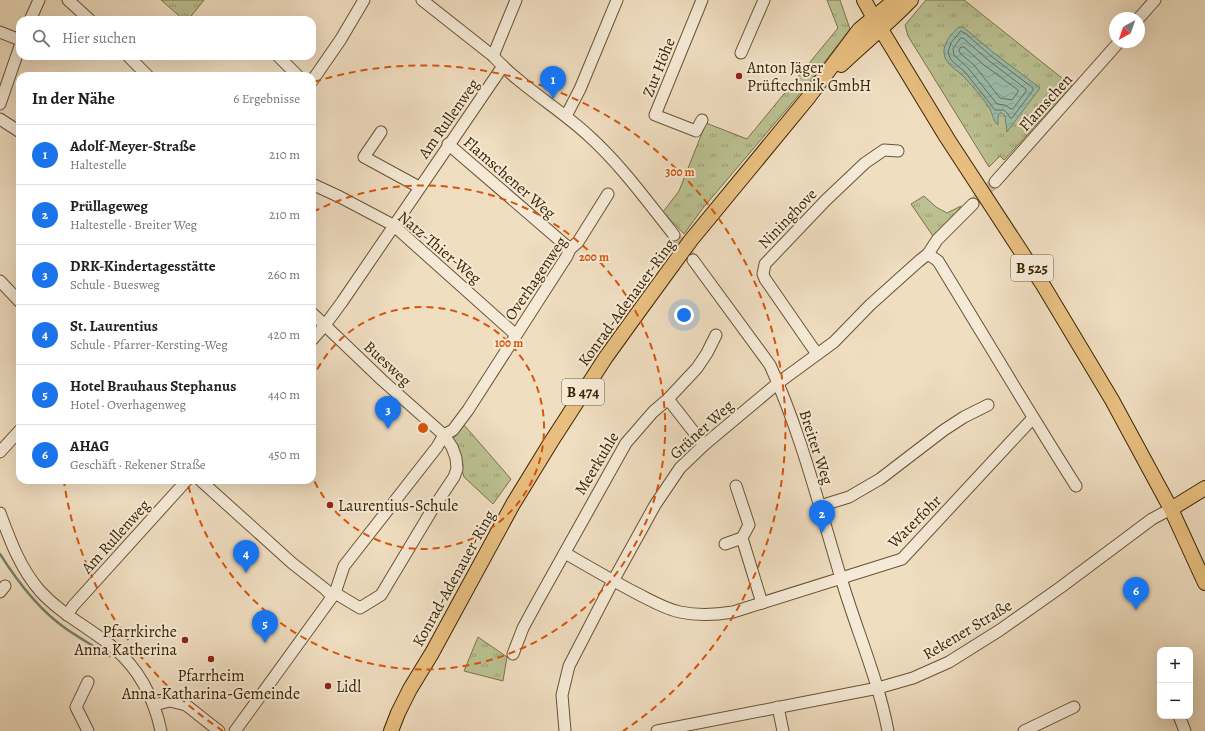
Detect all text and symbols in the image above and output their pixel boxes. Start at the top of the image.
north arrow [1109,12,1145,48]
search box [16,16,316,60]
icon: search [30,27,52,49]
text: Hier suchen [62,28,136,48]
street label: Zur Höhe [637,34,681,100]
place label: Anton Jäger Prüftechnik GmbH [746,57,871,97]
pin: 1 [540,66,566,99]
street label: Flamschen [1014,69,1078,136]
marker: Anton Jäger Prüftechnik GmbH [734,71,744,81]
street label: Am Rullenweg [413,74,484,164]
text: In der Nähe [32,87,115,110]
text: 6 Ergebnisse [233,90,300,107]
street label: Flamschener Weg [458,131,560,224]
text: Adolf-Meyer-Straße [70,136,196,156]
text: 1 [43,146,47,163]
text: 210 m [269,146,300,163]
text: Haltestelle [70,156,126,173]
text: 300 m [665,164,695,180]
street label: Nininghove [753,184,822,254]
text: Prüllageweg [70,196,148,216]
text: 2 [42,206,48,223]
text: 210 m [269,206,300,223]
street label: Natz-Thier-Weg [393,206,486,289]
text: Haltestelle · Breiter Weg [70,216,197,233]
street label: Overhagenweg [500,232,572,325]
street label: Konrad-Adenauer-Ring [573,234,681,371]
text: 200 m [579,249,609,265]
road number: B 525 [1011,255,1053,281]
text: DRK-Kindertagesstätte [70,256,216,276]
text: 3 [42,266,48,283]
text: 260 m [267,266,300,283]
text: Schule · Buesweg [70,276,160,293]
your location [674,305,694,325]
text: St. Laurentius [70,316,158,336]
text: 4 [42,326,48,343]
text: 420 m [268,326,300,343]
text: 100 m [495,335,523,351]
text: Schule · Pfarrer-Kersting-Weg [70,336,228,353]
street label: Buesweg [359,336,416,392]
text: Hotel Brauhaus Stephanus [70,376,236,396]
road number: B 474 [562,379,604,405]
text: 5 [42,386,48,403]
text: 440 m [268,386,300,403]
street label: Grüner Weg [665,395,738,464]
text: Hotel · Overhagenweg [70,396,186,413]
pin: 3 [375,396,401,429]
street label: Breiter Weg [794,407,838,488]
centre of rings [416,421,430,435]
street label: Meerkuhle [569,428,624,499]
text: AHAG [70,436,109,456]
text: 6 [42,446,48,463]
text: 450 m [268,446,300,463]
text: Geschäft · Rekener Straße [70,456,206,473]
street label: Waterfohr [882,490,946,554]
street label: Am Rullenweg [76,495,155,579]
place label: Laurentius-Schule [338,495,458,517]
marker: Laurentius-Schule [325,500,335,510]
pin: 2 [809,500,835,533]
street label: Konrad-Adenauer-Ring [407,506,501,651]
pin: 4 [233,540,259,573]
pin: 6 [1123,577,1149,610]
street label: Rekener Straße [919,595,1016,665]
pin: 5 [252,610,278,643]
place label: Pfarrkirche Anna Katherina [74,621,178,661]
marker: Pfarrkirche Anna Katherina [180,635,190,645]
map controls [1157,647,1193,719]
button: + [1157,647,1193,683]
marker: Pfarrheim Anna-Katharina-Gemeinde [206,654,216,664]
place label: Pfarrheim Anna-Katharina-Gemeinde [121,665,300,705]
place label: Lidl [336,676,361,698]
marker: Lidl [323,681,333,691]
button: − [1157,683,1193,719]

